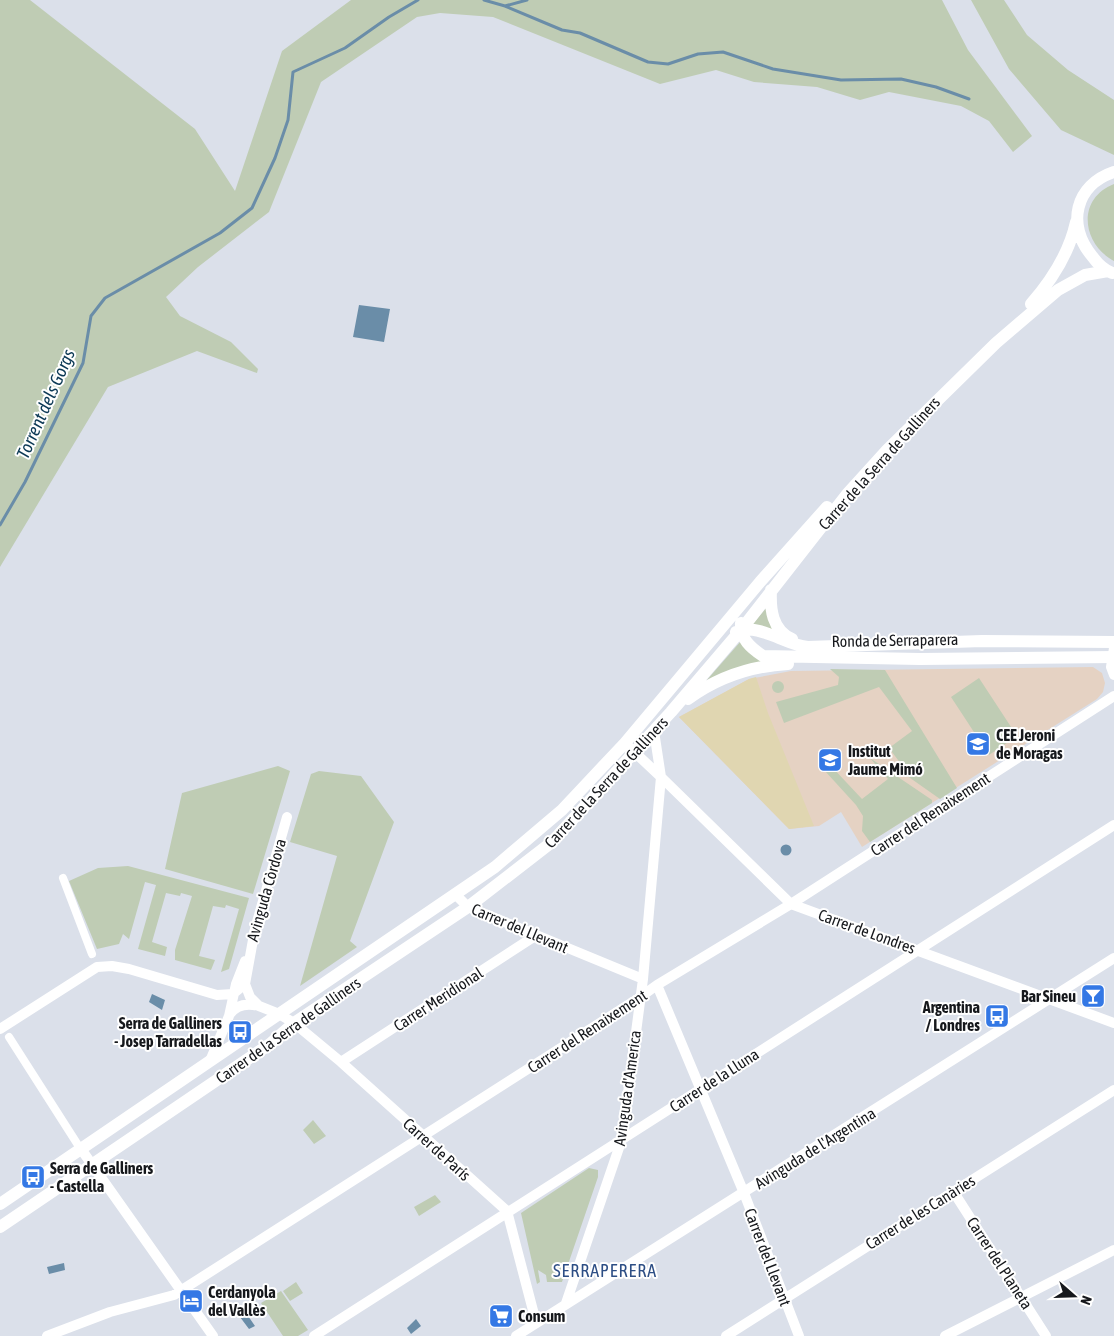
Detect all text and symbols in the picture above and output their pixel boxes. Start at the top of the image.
water label: Torrent dels Gorgs [12,346,79,462]
street label: Carrer de la Serra de Galliners [815,393,944,533]
street label: Ronda de Serraparera [831,630,959,651]
street label: Carrer de la Serra de Galliners [541,713,672,851]
place label: CEE Jeroni de Moragas [996,726,1063,762]
school or university icon: CEE Jeroni de Moragas [965,731,991,757]
place label: Institut Jaume Mimó [847,742,923,778]
school or university icon: Institut Jaume Mimó [817,747,843,773]
street label: Carrer del Renaixement [867,769,993,859]
street label: Avinguda Còrdova [243,837,290,944]
street label: Carrer del Llevant [469,900,571,957]
street label: Carrer de Londres [816,905,918,957]
street label: Carrer Meridional [390,963,487,1035]
street label: Carrer de la Serra de Galliners [212,973,364,1087]
bar icon: Bar Sineu [1080,983,1106,1009]
street label: Carrer del Renaixement [524,986,650,1076]
place label: Bar Sineu [1021,987,1076,1005]
place label: Argentina / Londres [922,998,980,1034]
bus stop icon: Argentina / Londres [984,1003,1010,1029]
place label: Serra de Galliners - Josep Tarradellas [114,1014,222,1050]
bus stop icon: Serra de Galliners - Josep Tarradellas [227,1019,253,1045]
street label: Avinguda d'America [610,1029,645,1147]
street label: Carrer de la Lluna [666,1045,762,1115]
street label: Avinguda de l'Argentina [751,1104,879,1193]
street label: Carrer de París [400,1114,475,1184]
place label: Serra de Galliners - Castella [50,1159,154,1195]
bus stop icon: Serra de Galliners - Castella [20,1164,46,1190]
street label: Carrer de les Canàries [862,1171,978,1253]
street label: Carrer del Llevant [741,1206,795,1309]
street label: Carrer del Planeta [964,1214,1036,1312]
district label: SERRAPERERA [553,1260,657,1281]
north arrow [1049,1271,1099,1321]
place label: Cerdanyola del Vallès [208,1283,276,1319]
hotel icon: Cerdanyola del Vallès [178,1288,204,1314]
text: N [1077,1294,1095,1307]
supermarket icon: Consum [488,1303,514,1329]
place label: Consum [518,1307,565,1325]

